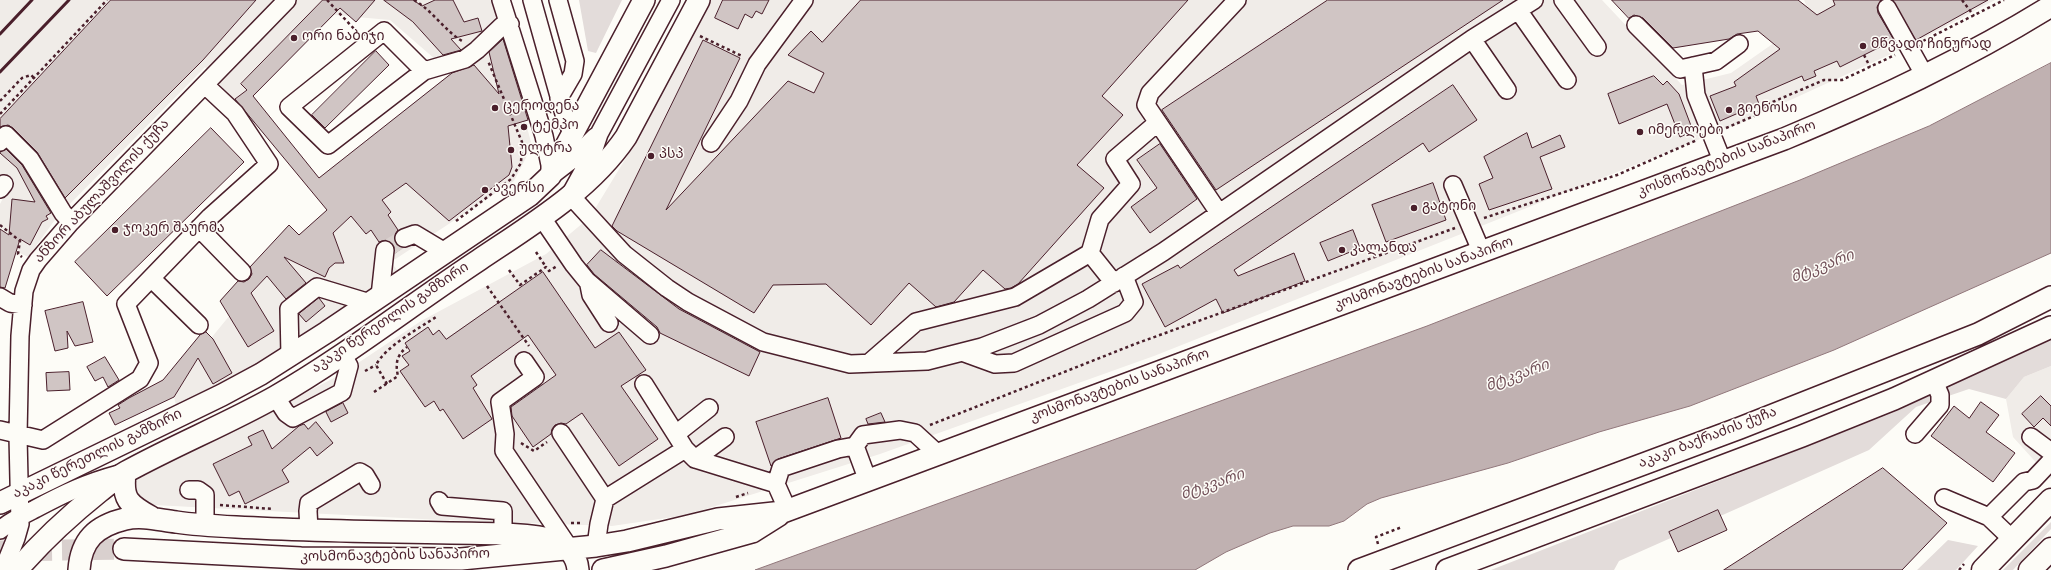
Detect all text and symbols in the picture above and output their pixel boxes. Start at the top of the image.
place label: ორი ნაბიჯი [302,30,385,46]
marker: ორი ნაბიჯი [289,33,299,43]
place label: მწვადი ჩინურად [1871,38,1991,54]
marker: მწვადი ჩინურად [1858,41,1868,51]
place label: ცეროდენა [503,100,579,116]
place label: გიენოსი [1737,102,1797,118]
marker: ცეროდენა [490,103,500,113]
marker: გიენოსი [1724,105,1734,115]
street label: ანზორ აბულაშვილის ქუჩა [32,117,174,267]
street label: კოსმონავტების სანაპირო [1635,118,1819,202]
place label: ტემპო [532,119,579,135]
marker: ტემპო [519,122,529,132]
place label: იმერლები [1648,124,1724,140]
marker: იმერლები [1635,127,1645,137]
place label: ულტრა [519,142,572,158]
marker: ულტრა [506,145,516,155]
place label: პსპ [659,148,684,164]
marker: პსპ [646,151,656,161]
place label: ავერსი [493,182,545,198]
marker: ავერსი [480,185,490,195]
place label: გატონი [1422,200,1476,216]
marker: გატონი [1409,203,1419,213]
place label: ჯოკერ შაურმა [123,222,225,238]
marker: ჯოკერ შაურმა [110,225,120,235]
street label: კოსმონავტების სანაპირო [1332,235,1516,315]
place label: კალანდა [1350,242,1417,258]
marker: კალანდა [1337,245,1347,255]
water label: მტკვარი [1789,248,1857,288]
street label: აკაკი წერეთლის გამზირი [309,260,473,378]
street label: კოსმონავტების სანაპირო [1028,347,1212,427]
water label: მტკვარი [1484,357,1552,397]
street label: აკაკი ბაქრაძის ქუჩა [1636,405,1780,473]
street label: აკაკი წერეთლის გამზირი [11,407,185,503]
water label: მტკვარი [1179,467,1247,505]
street label: კოსმონავტების სანაპირო [300,547,490,567]

